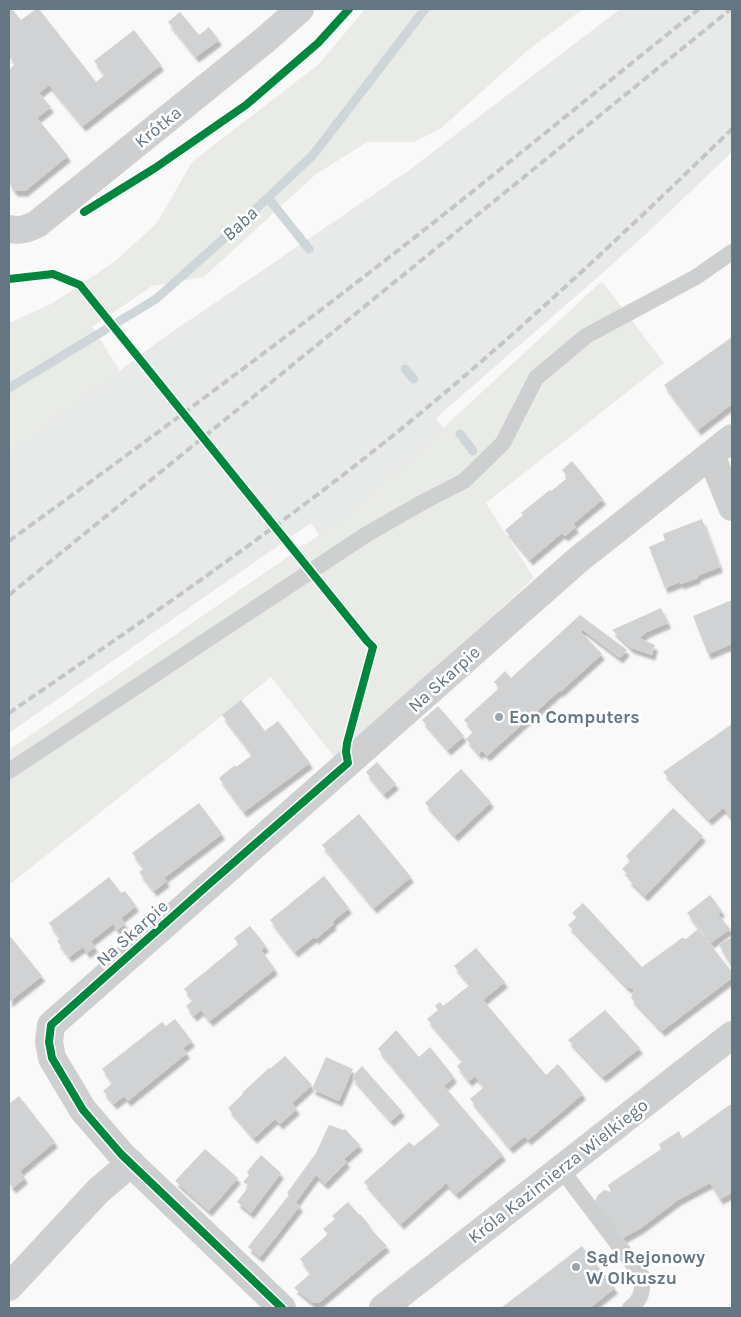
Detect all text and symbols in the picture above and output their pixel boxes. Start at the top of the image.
street label: Krótka [130,101,186,153]
water label: Baba [218,202,262,246]
street label: Na Skarpie [404,641,484,717]
place label: Eon Computers [509,706,640,728]
marker: Eon Computers [493,711,505,723]
street label: Na Skarpie [92,895,172,971]
street label: Króla Kazimierza Wielkiego [464,1094,652,1248]
place label: Sąd Rejonowy W Olkuszu [586,1246,705,1289]
marker: Sąd Rejonowy W Olkuszu [570,1261,582,1273]

